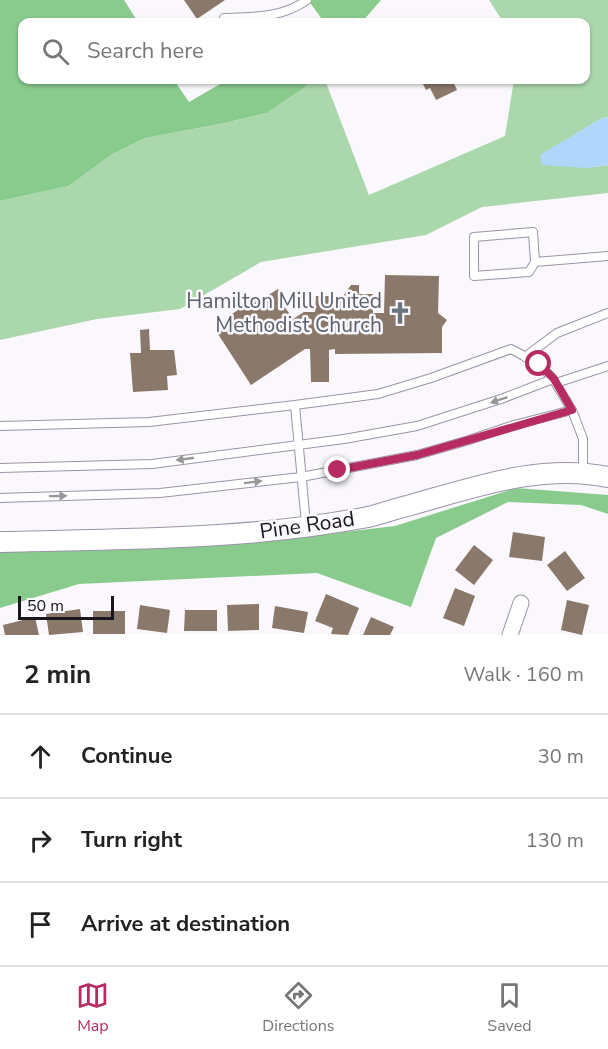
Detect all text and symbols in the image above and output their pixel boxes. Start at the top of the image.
search box [18,18,590,84]
icon: search [39,35,72,68]
text: Search here [87,36,204,66]
place label: Hamilton Mill United Methodist Church [186,287,382,339]
church icon: Hamilton Mill United Methodist Church [387,300,413,326]
route start [525,350,551,376]
one-way arrow [490,395,508,405]
one-way arrow [175,455,194,464]
route end [324,456,350,482]
one-way arrow [243,477,262,487]
one-way arrow [49,492,68,501]
street label: Pine Road [258,504,356,546]
scale bar [18,593,114,620]
text: 50 m [27,595,64,617]
text: 2 min [24,657,91,692]
text: Walk · 160 m [464,661,584,688]
icon: ahead [24,740,57,773]
text: Continue [81,741,172,771]
text: 30 m [538,743,584,770]
icon: right [24,824,57,857]
text: Turn right [81,825,182,855]
text: 130 m [526,827,584,854]
icon: arrive [24,908,57,941]
text: Arrive at destination [81,909,290,939]
tab: Map [76,979,109,1037]
tab: Directions [262,979,334,1037]
tab: Saved [487,979,532,1037]

